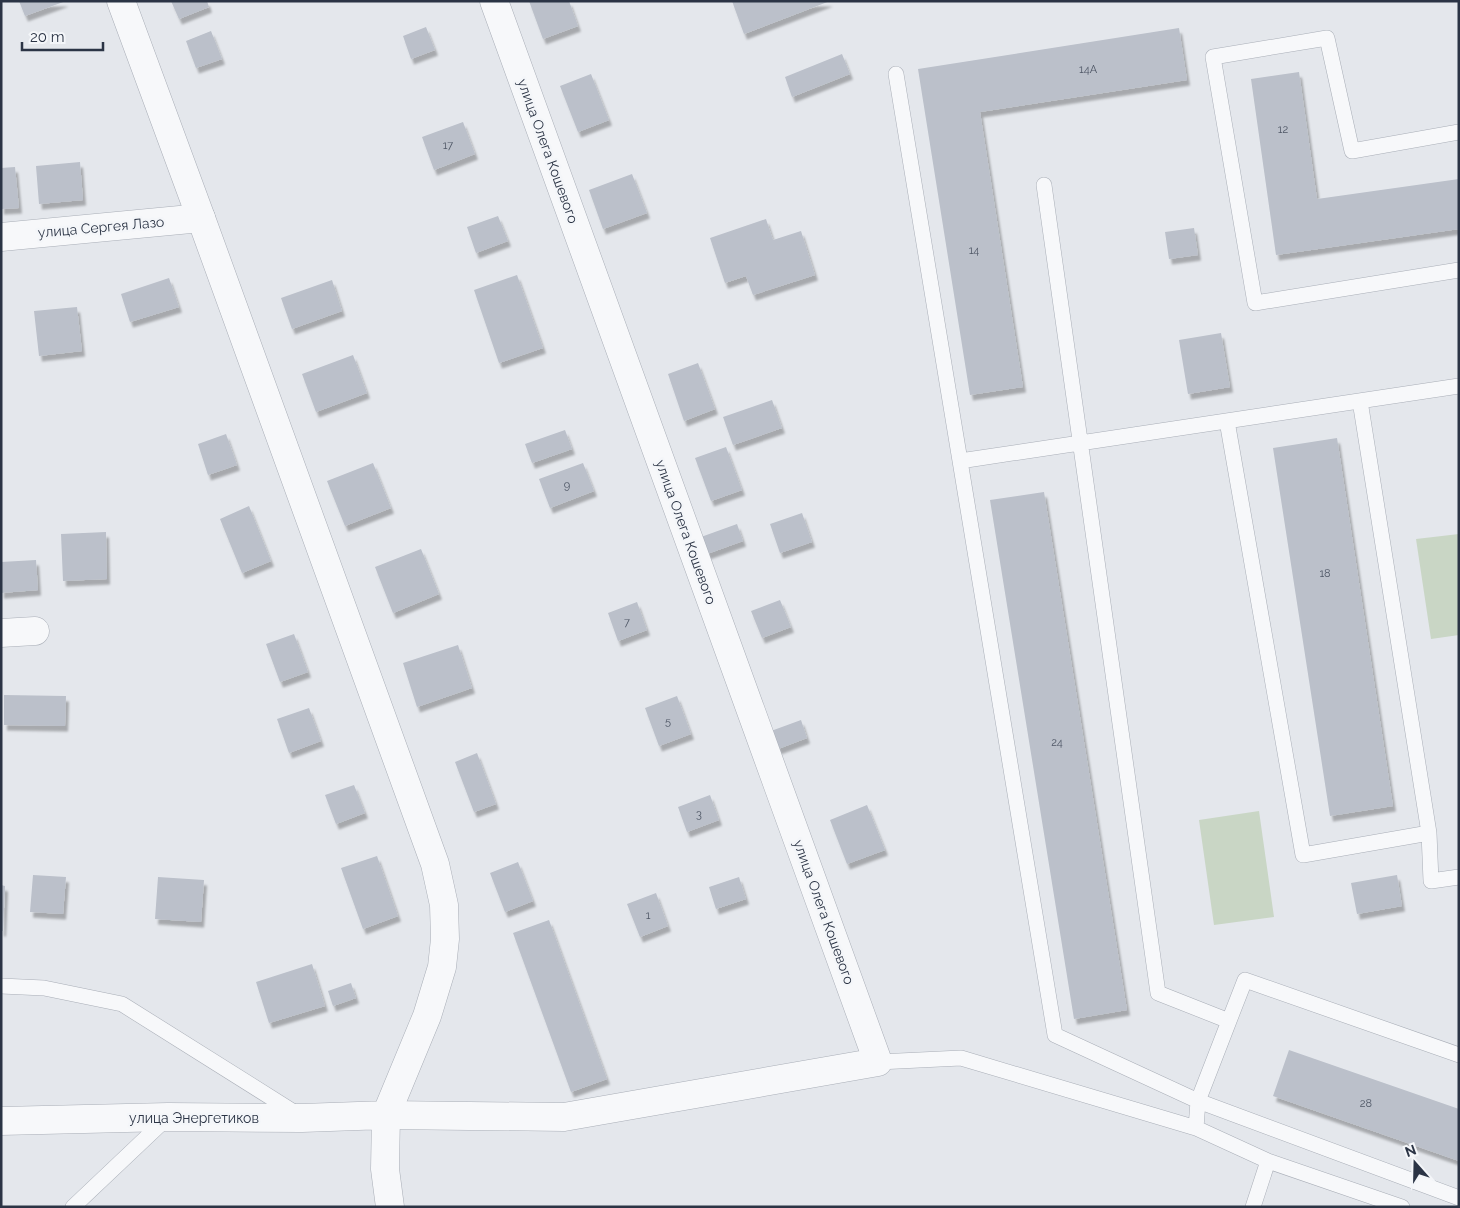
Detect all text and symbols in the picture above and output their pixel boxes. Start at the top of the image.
scale bar [22,20,104,52]
text: 20 m [30,28,65,46]
house number: 14А [1079,63,1098,76]
street label: улица Олега Кошевого [514,77,582,225]
house number: 12 [1278,123,1288,136]
house number: 17 [443,139,453,152]
street label: улица Сергея Лазо [37,213,165,241]
house number: 14 [969,244,979,257]
street label: улица Олега Кошевого [652,458,720,606]
house number: 9 [564,479,570,492]
house number: 18 [1319,567,1331,580]
house number: 7 [624,616,630,629]
house number: 5 [665,715,671,728]
house number: 24 [1051,736,1063,749]
house number: 3 [696,808,702,821]
street label: улица Олега Кошевого [790,838,858,986]
house number: 1 [646,909,651,922]
house number: 28 [1360,1097,1372,1110]
street label: улица Энергетиков [129,1110,259,1126]
north arrow [1390,1138,1440,1188]
text: N [1403,1141,1418,1160]

